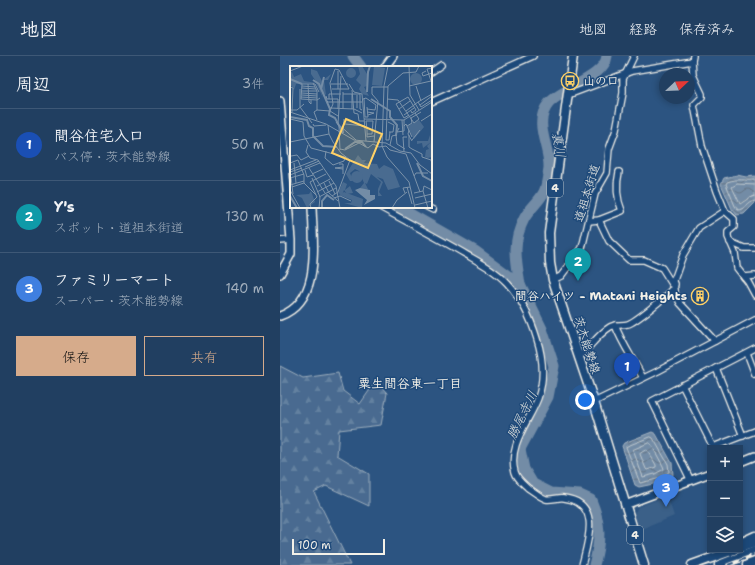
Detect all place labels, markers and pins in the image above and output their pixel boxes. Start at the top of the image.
bus stop icon: 山の口 [560,71,580,91]
place label: 山の口 [583,73,619,89]
pin: 2 [565,248,591,281]
building icon: 間谷ハイツ - Matani Heights [690,286,710,306]
place label: 間谷ハイツ - Matani Heights [515,288,687,304]
pin: 1 [614,353,640,386]
pin: 3 [653,474,679,507]

